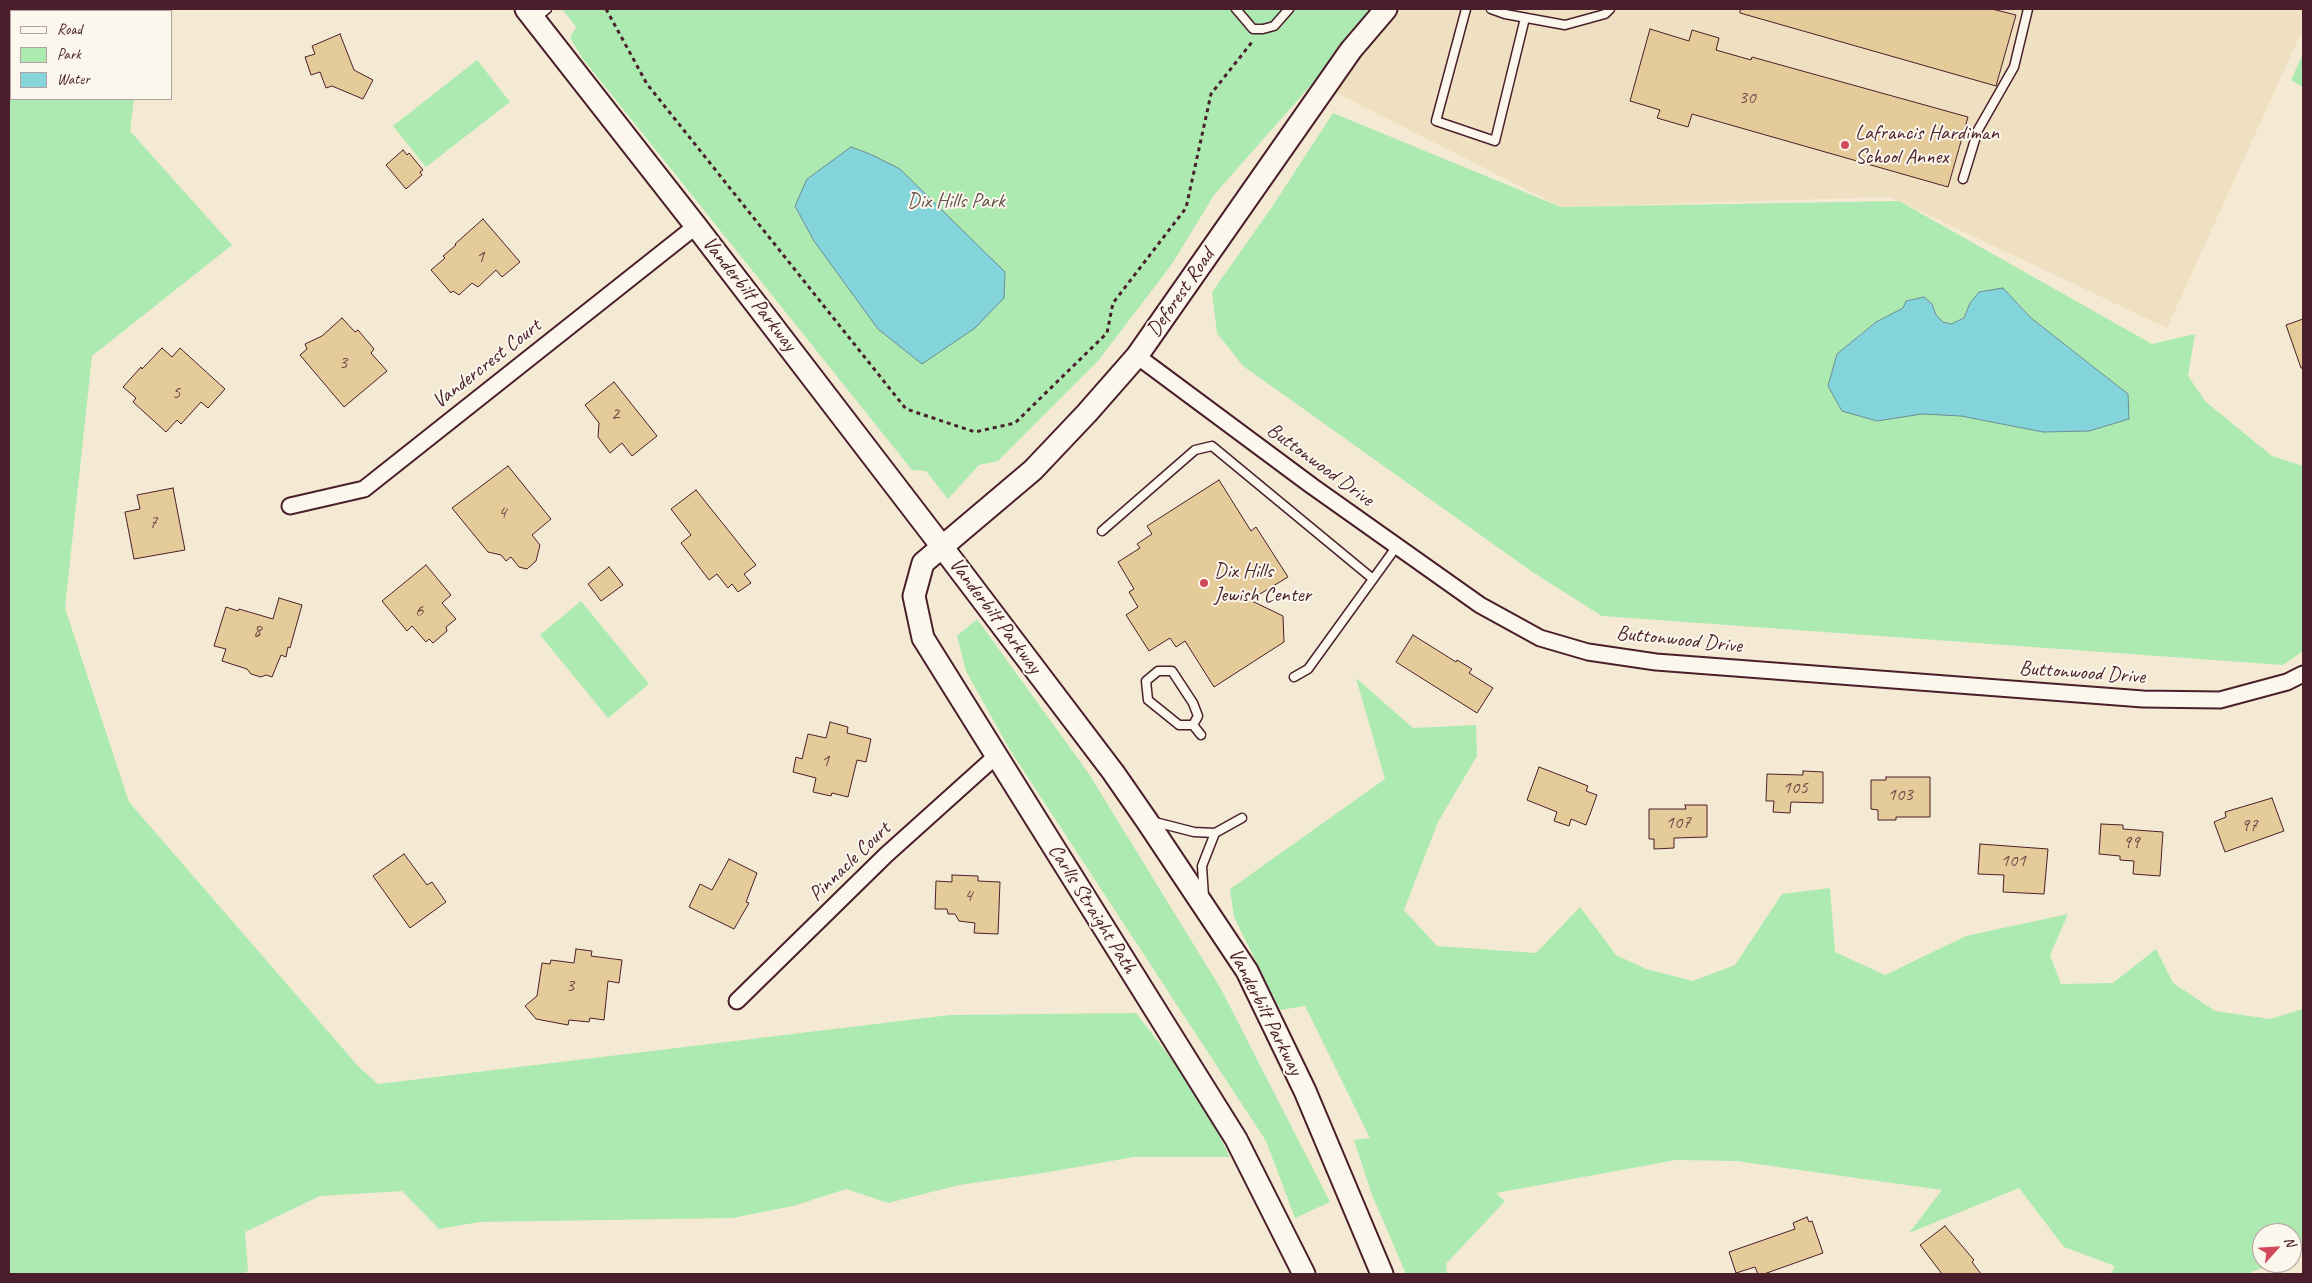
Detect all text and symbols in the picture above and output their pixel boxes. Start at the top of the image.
legend [10,10,172,100]
text: Road [57,20,82,39]
text: Park [57,45,81,64]
text: Water [57,70,90,89]
house number: 30 [1738,87,1756,109]
place label: Lafrancis Hardiman School Annex [1855,120,1999,170]
marker: Lafrancis Hardiman School Annex [1839,139,1851,151]
park label: Dix Hills Park [907,188,1005,214]
street label: Vanderbilt Parkway [696,232,802,356]
street label: Deforest Road [1142,244,1220,342]
house number: 1 [476,246,484,268]
street label: Vandercrest Court [428,314,546,414]
house number: 3 [339,352,347,374]
house number: 5 [172,382,180,404]
house number: 2 [611,403,619,425]
street label: Buttonwood Drive [1262,418,1378,512]
house number: 4 [498,502,506,524]
house number: 7 [149,512,157,534]
street label: Vanderbilt Parkway [943,553,1047,679]
place label: Dix Hills Jewish Center [1214,558,1311,608]
marker: Dix Hills Jewish Center [1198,577,1210,589]
house number: 6 [415,600,423,622]
house number: 8 [253,620,261,642]
street label: Buttonwood Drive [1615,621,1743,659]
street label: Buttonwood Drive [2018,656,2146,690]
house number: 1 [821,750,829,772]
house number: 105 [1782,777,1808,799]
house number: 103 [1887,784,1913,806]
house number: 107 [1665,812,1691,834]
house number: 97 [2240,815,2258,837]
street label: Pinnacle Court [804,817,896,907]
house number: 99 [2122,832,2140,854]
street label: Carlls Straight Path [1042,840,1142,978]
house number: 101 [2000,850,2026,872]
house number: 4 [964,885,972,907]
street label: Vanderbilt Parkway [1222,944,1308,1080]
house number: 3 [566,975,574,997]
north arrow [2252,1223,2302,1273]
text: N [2280,1234,2300,1249]

